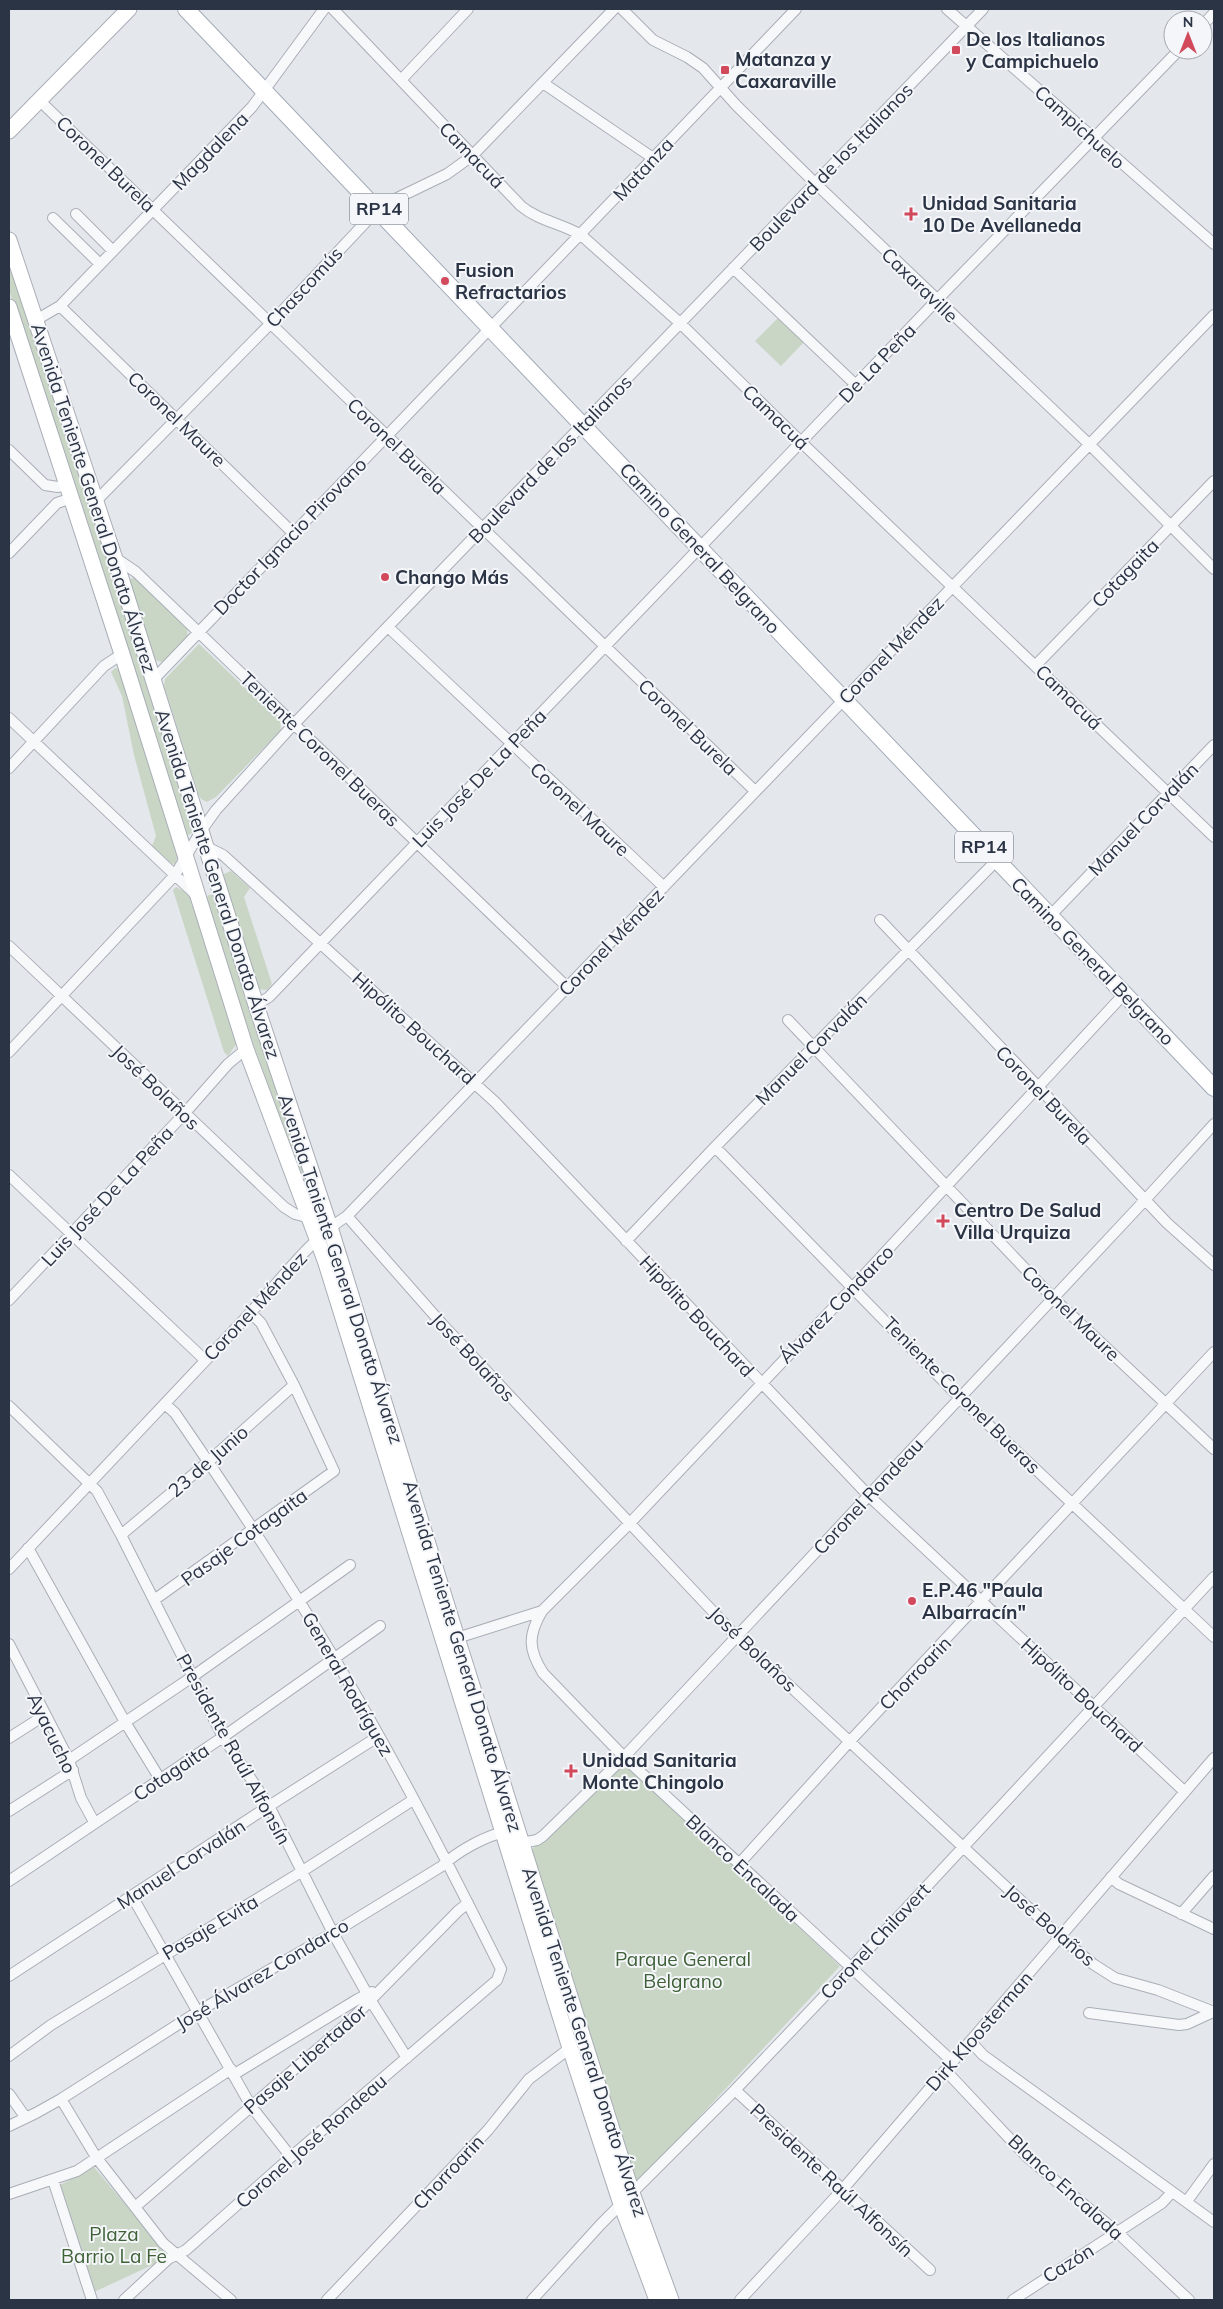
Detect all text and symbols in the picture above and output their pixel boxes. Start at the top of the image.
north arrow [1163,10,1213,60]
text: N [1183,13,1193,31]
place label: De los Italianos y Campichuelo [965,27,1105,73]
marker: De los Italianos y Campichuelo [950,44,962,56]
place label: Matanza y Caxaraville [735,47,836,93]
marker: Matanza y Caxaraville [719,64,731,76]
street label: Boulevard de los Italianos [744,78,918,256]
street label: Campichuelo [1030,80,1130,174]
street label: Magdalena [167,107,253,195]
street label: Coronel Burela [51,111,161,217]
street label: Camacuá [434,116,510,194]
street label: Matanza [608,132,678,206]
place label: Unidad Sanitaria 10 De Avellaneda [922,191,1082,237]
road number: RP14 [350,193,408,224]
marker: Unidad Sanitaria 10 De Avellaneda [904,207,918,221]
street label: Chascomús [260,241,348,333]
street label: Caxaraville [877,242,963,328]
place label: Fusion Refractarios [455,258,566,304]
marker: Fusion Refractarios [439,275,451,287]
street label: De La Peña [833,318,921,408]
street label: Avenida Teniente General Donato Álvarez [26,320,162,676]
street label: Coronel Maure [123,366,231,472]
street label: Boulevard de los Italianos [463,370,637,548]
street label: Camacuá [737,379,815,455]
street label: Coronel Burela [342,393,452,499]
street label: Doctor Ignacio Pirovano [208,452,372,620]
street label: Camino General Belgrano [614,458,786,638]
street label: Cotagaita [1086,534,1164,612]
place label: Chango Más [395,565,509,589]
marker: Chango Más [379,571,391,583]
street label: Coronel Méndez [833,591,949,709]
street label: Camacuá [1030,659,1108,735]
street label: Teniente Coronel Bueras [235,666,405,832]
street label: Coronel Burela [633,674,743,780]
street label: Luis José De La Peña [407,704,551,852]
street label: Avenida Teniente General Donato Álvarez [150,706,286,1062]
street label: Coronel Maure [525,757,635,861]
street label: Manuel Corvalán [1083,757,1203,881]
road number: RP14 [955,832,1013,862]
street label: Camino General Belgrano [1006,872,1180,1050]
street label: Coronel Méndez [553,883,669,1001]
street label: Hipólito Bouchard [347,966,481,1090]
street label: Manuel Corvalán [750,988,872,1110]
street label: José Bolaños [107,1039,205,1135]
street label: Coronel Burela [991,1040,1097,1150]
street label: Avenida Teniente General Donato Álvarez [273,1091,409,1447]
street label: Luis José De La Peña [36,1121,178,1271]
place label: Centro De Salud Villa Urquiza [953,1198,1101,1244]
marker: Centro De Salud Villa Urquiza [936,1214,950,1228]
street label: Álvarez Condarco [773,1240,899,1368]
street label: Coronel Méndez [198,1246,312,1366]
street label: Hipólito Bouchard [634,1250,760,1382]
street label: Coronel Maure [1017,1260,1125,1366]
street label: José Bolaños [426,1308,520,1406]
street label: Teniente Coronel Bueras [878,1311,1046,1479]
street label: 23 de Junio [163,1420,253,1502]
street label: Coronel Rondeau [808,1433,928,1559]
street label: Avenida Teniente General Donato Álvarez [398,1477,528,1835]
street label: Pasaje Cotagaita [176,1483,312,1591]
place label: E.P.46 "Paula Albarracín" [922,1578,1043,1624]
marker: E.P.46 "Paula Albarracín" [906,1595,918,1607]
street label: José Bolaños [704,1601,802,1697]
street label: General Rodríguez [297,1608,399,1761]
street label: Chorroarin [874,1631,956,1715]
street label: Hipólito Bouchard [1016,1632,1148,1758]
street label: Presidente Raúl Alfonsín [171,1649,297,1849]
street label: Ayacucho [22,1689,82,1777]
street label: Cotagaita [128,1738,214,1806]
place label: Unidad Sanitaria Monte Chingolo [582,1748,737,1794]
marker: Unidad Sanitaria Monte Chingolo [564,1764,578,1778]
street label: Blanco Encalada [681,1809,805,1927]
street label: Manuel Corvalán [112,1813,250,1915]
street label: Avenida Teniente General Donato Álvarez [517,1864,653,2220]
street label: Coronel Chilavert [815,1878,935,2004]
street label: José Bolaños [1000,1879,1100,1971]
street label: Pasaje Evita [158,1889,262,1965]
street label: José Álvarez Condarco [171,1913,353,2035]
park label: Parque General Belgrano [615,1947,751,1993]
street label: Dirk Kloosterman [920,1966,1038,2096]
street label: Pasaje Libertador [239,1999,371,2119]
street label: Coronel José Rondeau [230,2069,392,2213]
street label: Presidente Raúl Alfonsín [745,2098,919,2262]
street label: Blanco Encalada [1003,2129,1129,2245]
street label: Chorroarin [407,2130,489,2214]
park label: Plaza Barrio La Fe [61,2222,167,2268]
street label: Cazón [1038,2238,1098,2288]

